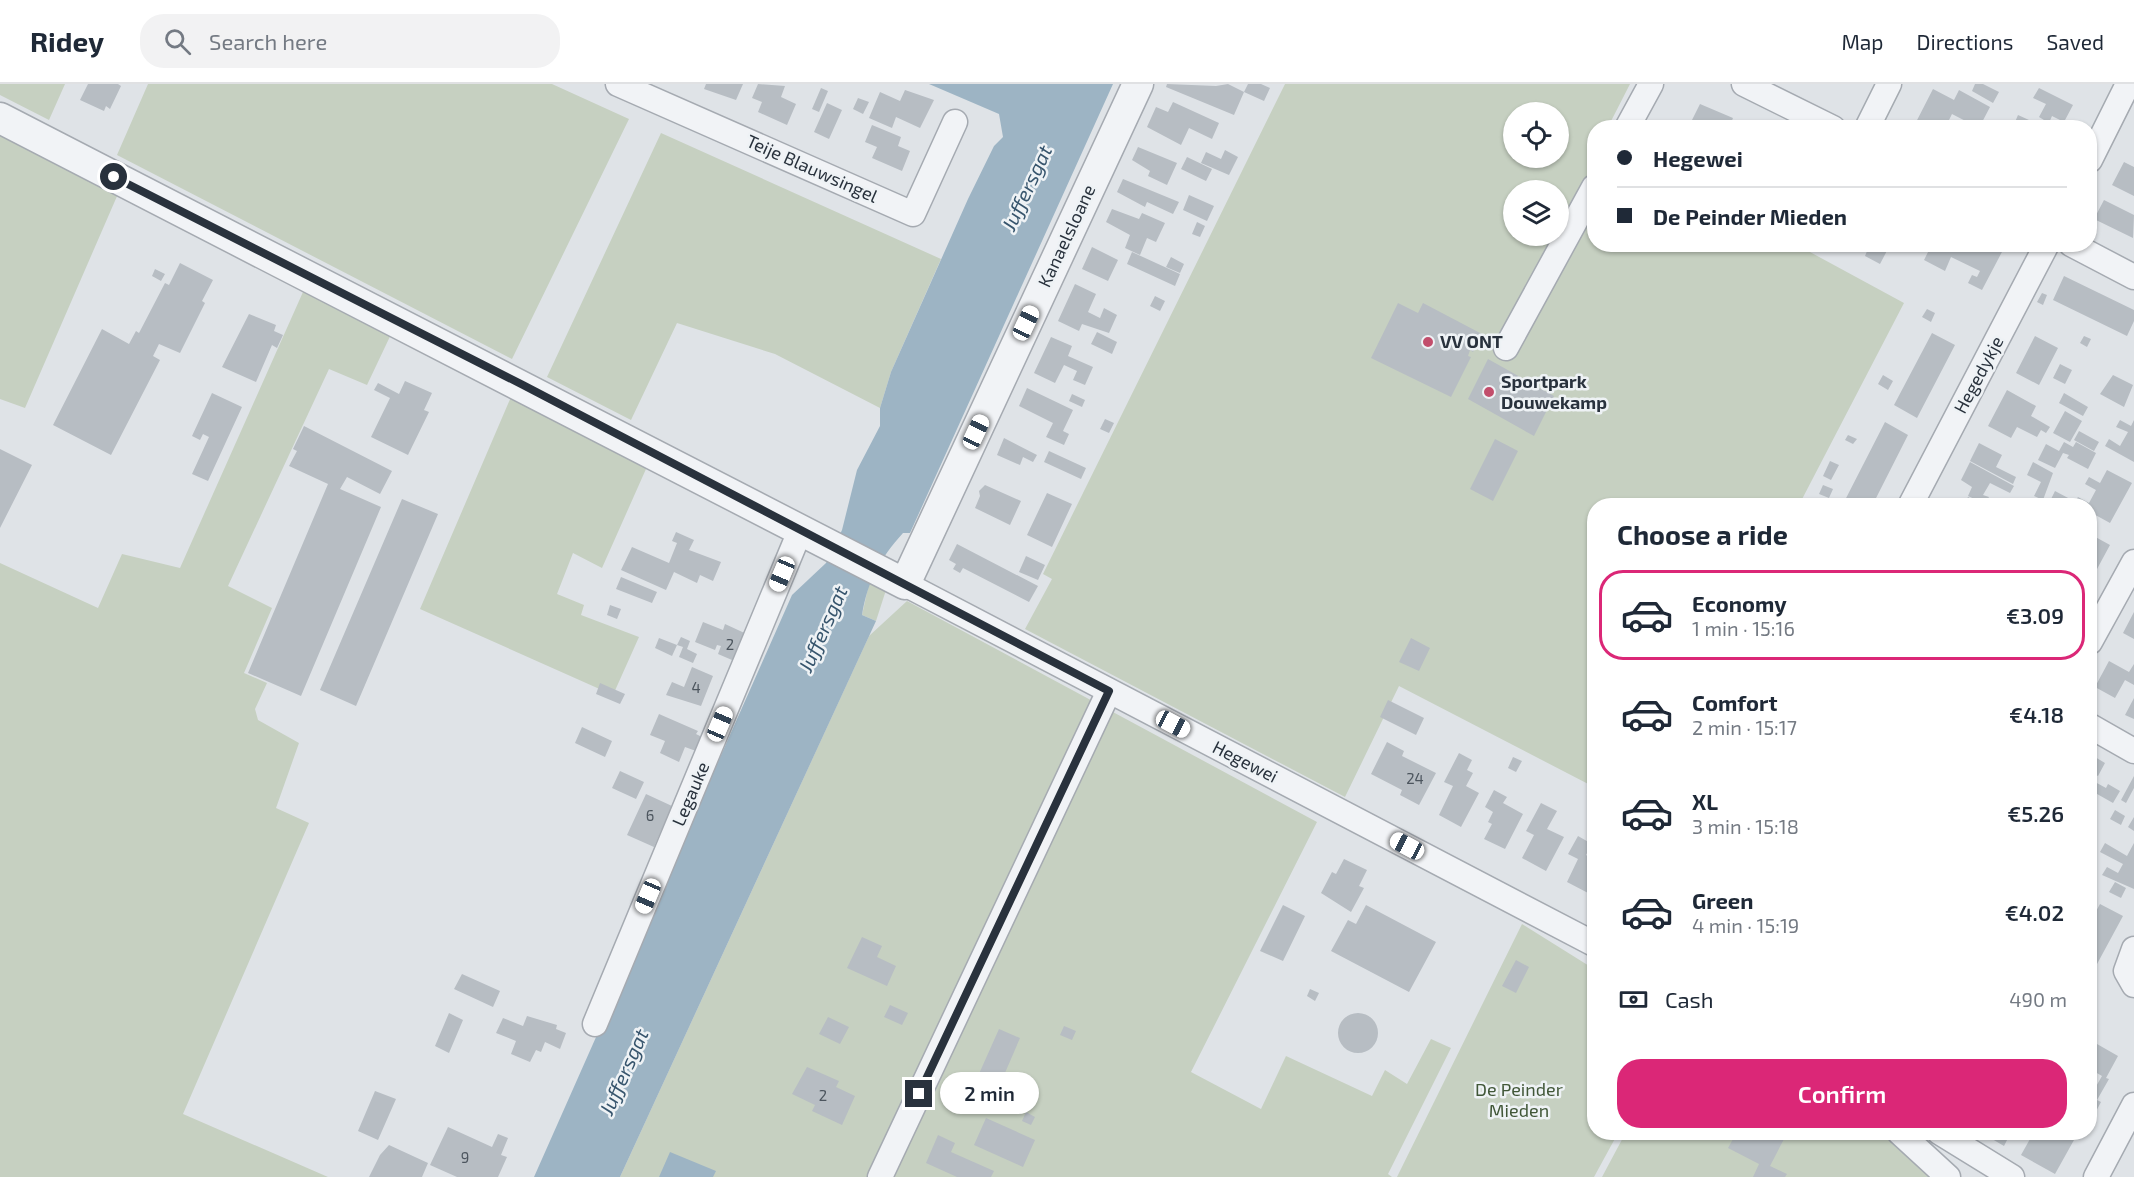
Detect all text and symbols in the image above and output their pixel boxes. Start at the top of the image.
search box [140,14,560,68]
text: Ridey [30,24,104,58]
icon: search [161,25,194,58]
text: Search here [209,28,327,54]
text: Map [1841,29,1884,54]
text: Directions [1917,29,2013,54]
text: Saved [2046,29,2104,54]
map controls [1503,102,1569,246]
button: locate [1503,102,1569,168]
street label: Teije Blauwsingel [743,129,882,207]
water label: Juffersgat [995,141,1057,235]
text: Hegewei [1653,145,1743,171]
route start [100,163,127,190]
button: layers [1503,180,1569,246]
street label: Kanaelsloane [1033,181,1099,290]
text: De Peinder Mieden [1653,203,1847,229]
car [1010,303,1042,343]
place label: VV ONT [1440,330,1503,352]
street label: Hegedykje [1949,332,2008,417]
marker: VV ONT [1421,335,1435,349]
place label: Sportpark Douwekamp [1501,370,1607,413]
marker: Sportpark Douwekamp [1482,385,1496,399]
car [960,412,992,452]
text: Choose a ride [1617,518,1788,550]
car [767,554,797,594]
water label: Juffersgat [792,581,852,676]
icon: car [1620,588,1674,642]
text: Economy [1692,590,1787,616]
text: €3.09 [2006,602,2064,628]
text: 1 min · 15:16 [1692,616,1795,640]
house number: 2 [726,635,734,653]
house number: 4 [691,678,701,696]
icon: car [1620,687,1674,741]
text: Comfort [1692,689,1777,715]
text: €4.18 [2009,701,2064,727]
car [705,704,735,744]
car [1153,708,1193,740]
text: 2 min · 15:17 [1692,715,1797,739]
street label: Hegewei [1209,735,1282,787]
street label: Legauke [667,758,713,829]
house number: 24 [1406,769,1424,787]
icon: car [1620,786,1674,840]
text: XL [1692,788,1718,814]
text: €5.26 [2007,800,2064,826]
house number: 6 [646,806,654,824]
text: 3 min · 15:18 [1692,814,1799,838]
car [1387,830,1427,862]
car [633,876,663,916]
icon: car [1620,885,1674,939]
text: Green [1692,887,1754,913]
text: €4.02 [2005,899,2064,925]
text: 4 min · 15:19 [1692,913,1799,937]
icon: cash [1617,983,1650,1016]
text: Cash [1665,986,1714,1012]
text: 490 m [2009,987,2067,1011]
water label: Juffersgat [593,1024,653,1119]
button: Confirm [1617,1059,2067,1128]
callout: 2 min [940,1073,1039,1115]
park label: De Peinder Mieden [1475,1078,1563,1121]
route end [905,1080,932,1107]
text: 2 min [964,1081,1015,1105]
house number: 2 [819,1086,827,1104]
house number: 9 [461,1148,469,1166]

